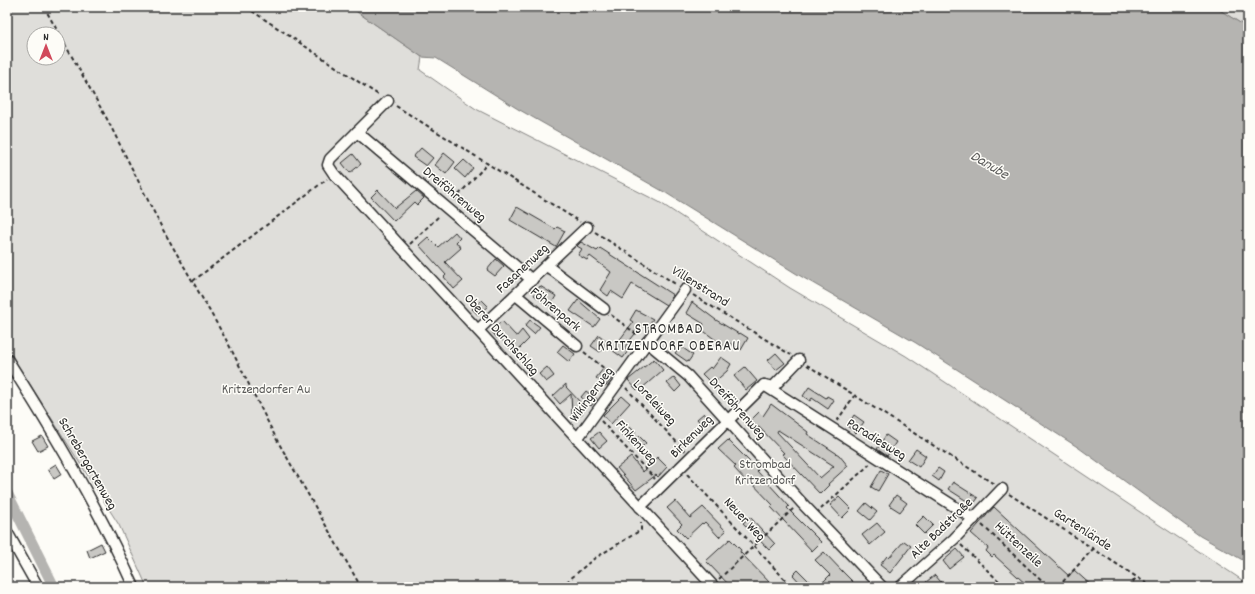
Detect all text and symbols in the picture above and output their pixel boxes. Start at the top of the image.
north arrow [26,26,66,66]
text: N [43,30,49,46]
water label: Danube [966,146,1014,187]
street label: Dreiföhrenweg [418,162,490,228]
street label: Fasanenweg [492,239,554,299]
street label: Villenstrand [667,261,733,313]
street label: Föhrenpark [525,283,585,337]
street label: Oberer Durchschlag [459,289,543,381]
district label: STROMBAD KRITZENDORF OBERAU [598,319,740,358]
street label: Wikingerweg [565,363,619,427]
street label: Dreiföhrenweg [704,373,770,445]
street label: Loreleiweg [627,375,681,431]
park label: Kritzendorfer Au [222,380,310,400]
street label: Birkenweg [666,411,718,463]
street label: Schrebergartenweg [52,414,122,514]
street label: Paradiesweg [842,414,910,466]
street label: Finkenweg [610,416,662,470]
park label: Strombad Kritzendorf [735,455,796,491]
street label: Neuer Weg [718,493,770,547]
street label: Alte Badstraße [906,494,978,564]
street label: Gartenlände [1049,504,1115,556]
street label: Hüttenzeile [989,517,1047,573]

